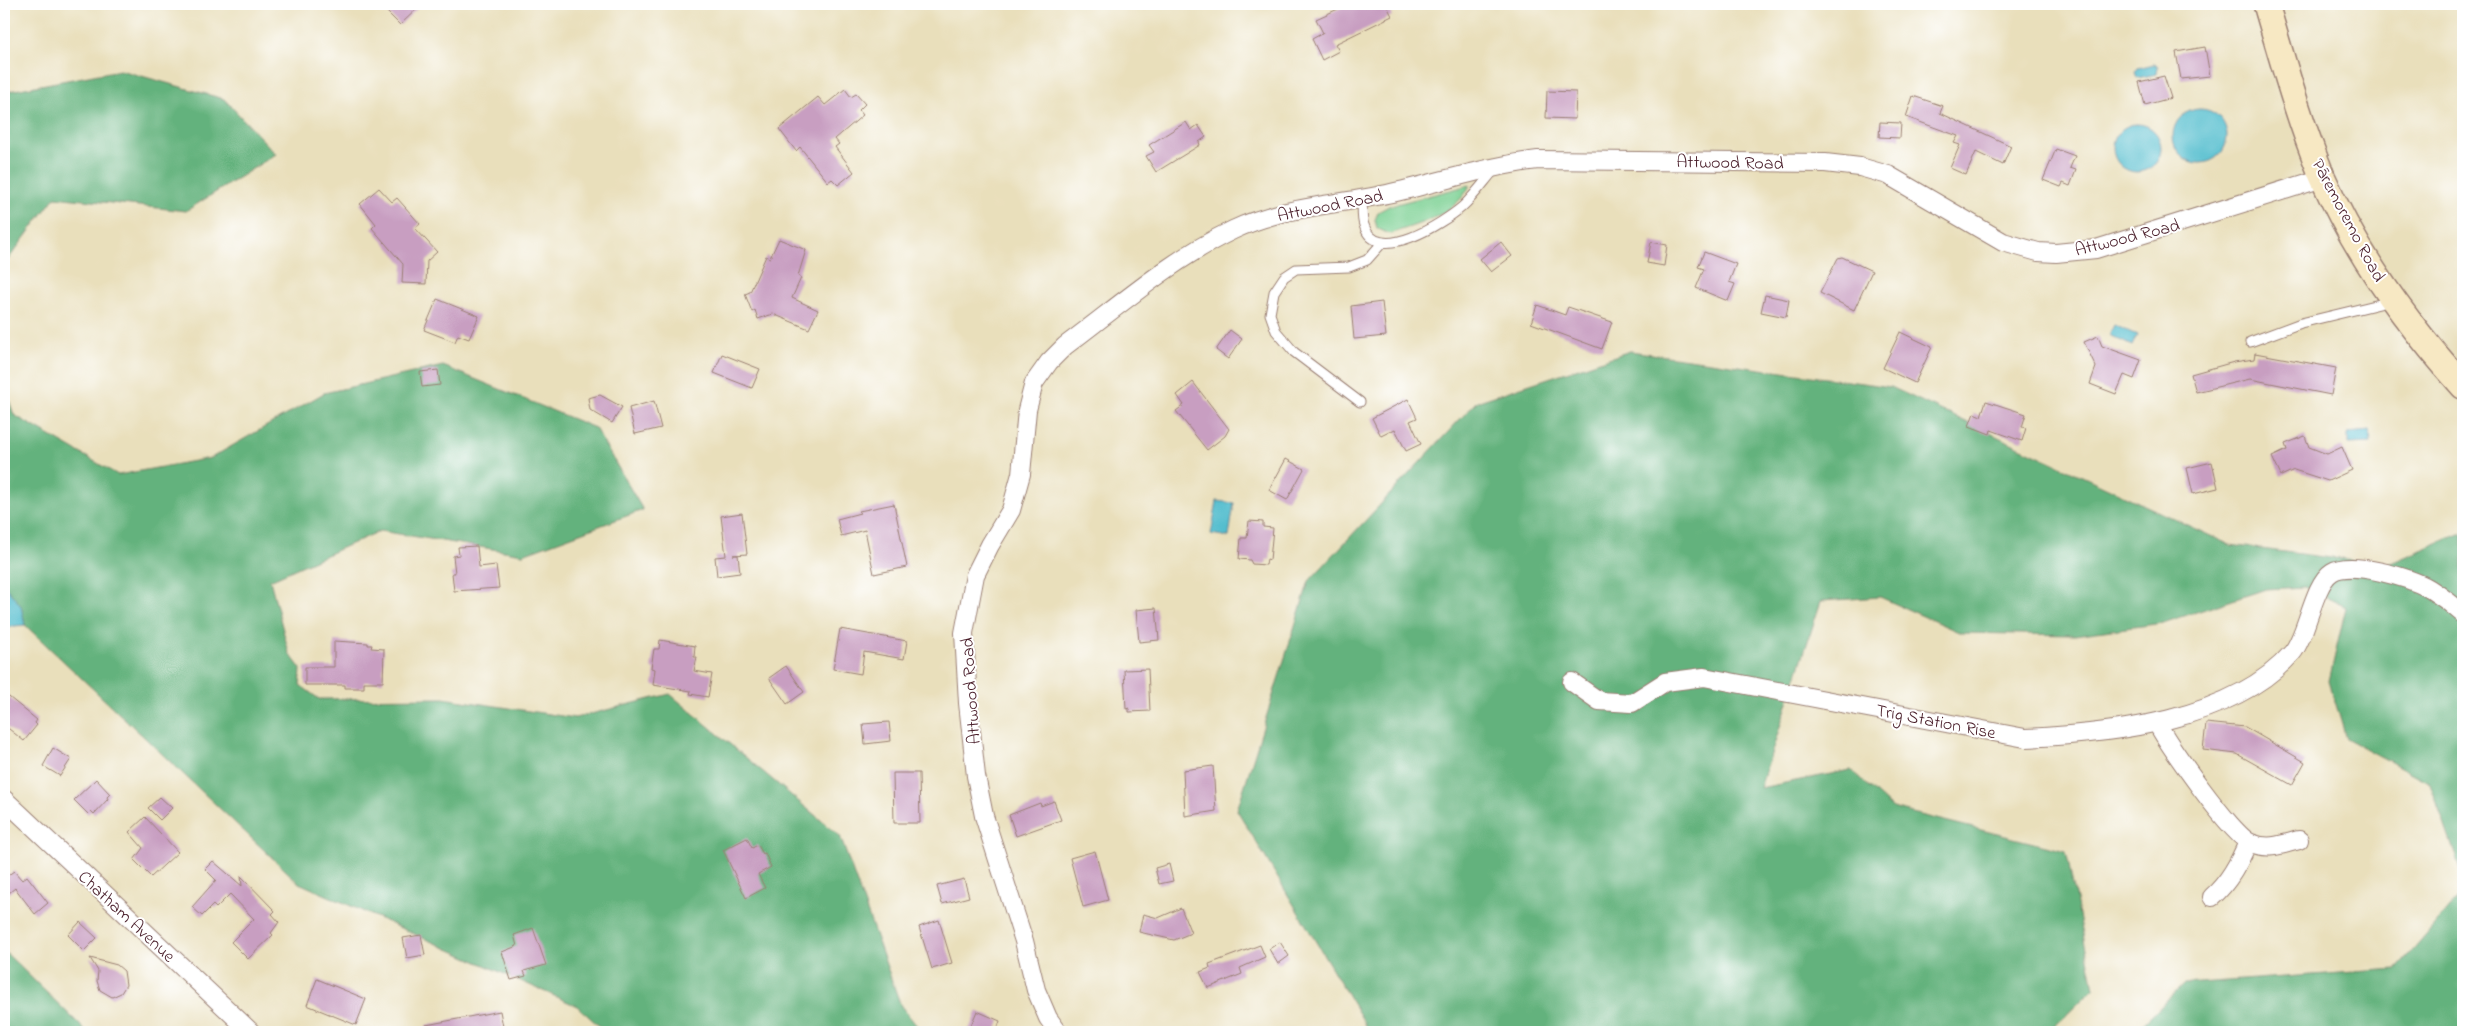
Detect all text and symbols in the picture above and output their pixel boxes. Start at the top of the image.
street label: Attwood Road [1676,150,1784,178]
street label: Pāremoremo Road [2304,155,2391,287]
street label: Attwood Road [1275,184,1386,230]
street label: Attwood Road [2072,213,2183,265]
street label: Attwood Road [955,636,989,745]
street label: Trig Station Rise [1873,699,1999,748]
street label: Chatham Avenue [71,865,181,970]

